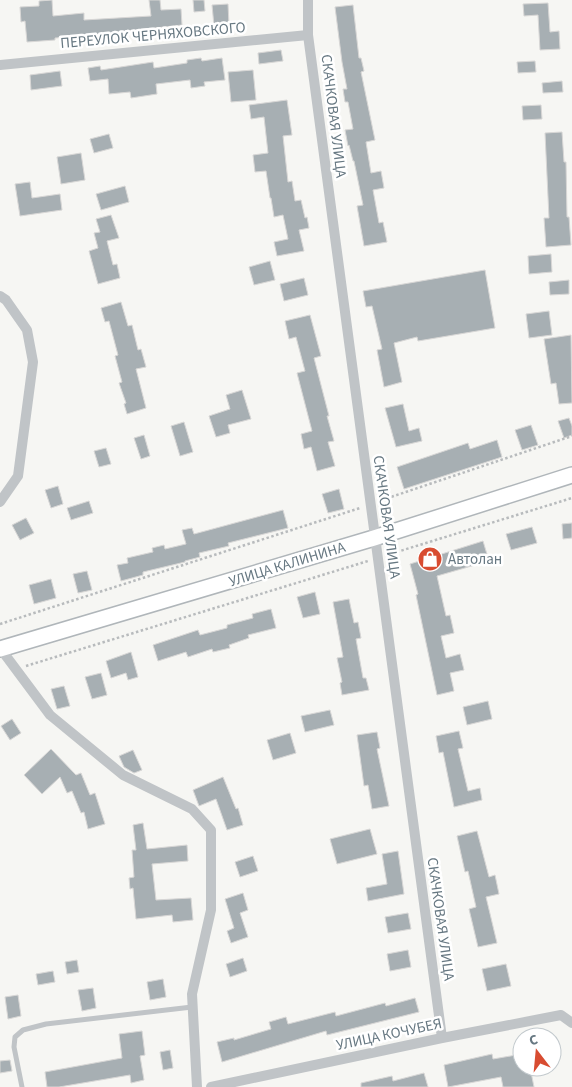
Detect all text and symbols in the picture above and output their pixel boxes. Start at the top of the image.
street label: ПЕРЕУЛОК ЧЕРНЯХОВСКОГО [60,17,247,54]
street label: СКАЧКОВАЯ УЛИЦА [316,53,352,180]
street label: СКАЧКОВАЯ УЛИЦА [367,454,406,581]
street label: УЛИЦА КАЛИНИНА [226,537,349,592]
shop icon: Автолан [417,546,443,572]
place label: Автолан [448,549,502,570]
street label: СКАЧКОВАЯ УЛИЦА [421,856,460,983]
street label: УЛИЦА КОЧУБЕЯ [334,1013,444,1056]
north arrow [512,1027,562,1077]
text: С [527,1030,540,1051]

